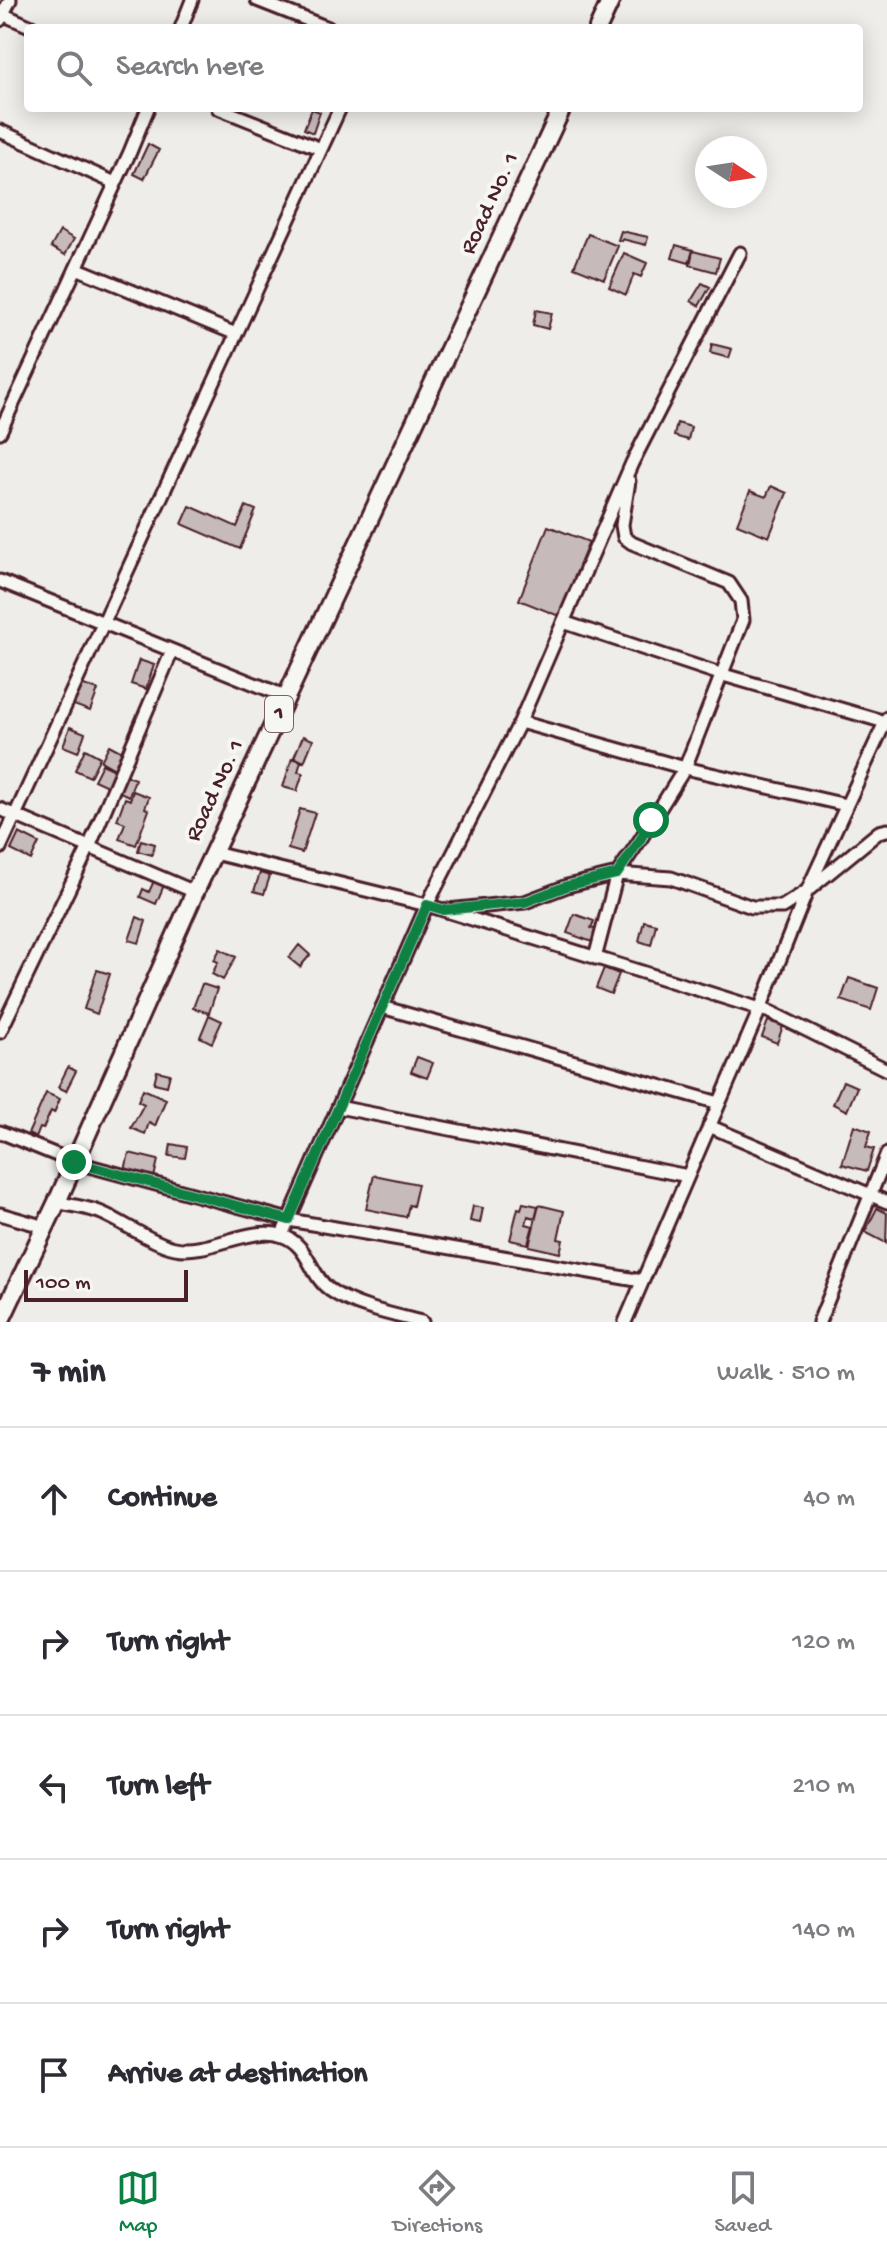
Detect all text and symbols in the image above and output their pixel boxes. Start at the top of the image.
search box [24,24,863,112]
icon: search [52,46,96,90]
text: Search here [116,51,264,86]
north arrow [695,136,767,208]
street label: Road No. 1 [455,148,527,260]
road number: 1 [265,696,293,732]
street label: Road No. 1 [180,735,252,847]
route start [633,802,669,838]
route end [56,1144,92,1180]
scale bar [24,1266,188,1302]
text: 100 m [36,1271,91,1297]
text: 7 min [32,1354,105,1394]
text: Walk · 510 m [717,1359,855,1390]
icon: ahead [32,1477,76,1521]
text: Continue [108,1482,217,1517]
text: 40 m [803,1484,855,1515]
icon: right [32,1621,76,1665]
text: Turn right [108,1626,228,1661]
text: 120 m [792,1628,855,1659]
icon: left [32,1765,76,1809]
text: Turn left [108,1770,209,1805]
text: 210 m [792,1772,855,1803]
icon: right [32,1909,76,1953]
text: Turn right [108,1914,228,1949]
text: 140 m [793,1916,855,1947]
icon: arrive [32,2053,76,2097]
text: Arrive at destination [108,2058,368,2093]
tab: Map [116,2166,160,2240]
tab: Directions [393,2166,482,2240]
tab: Saved [714,2166,771,2240]

